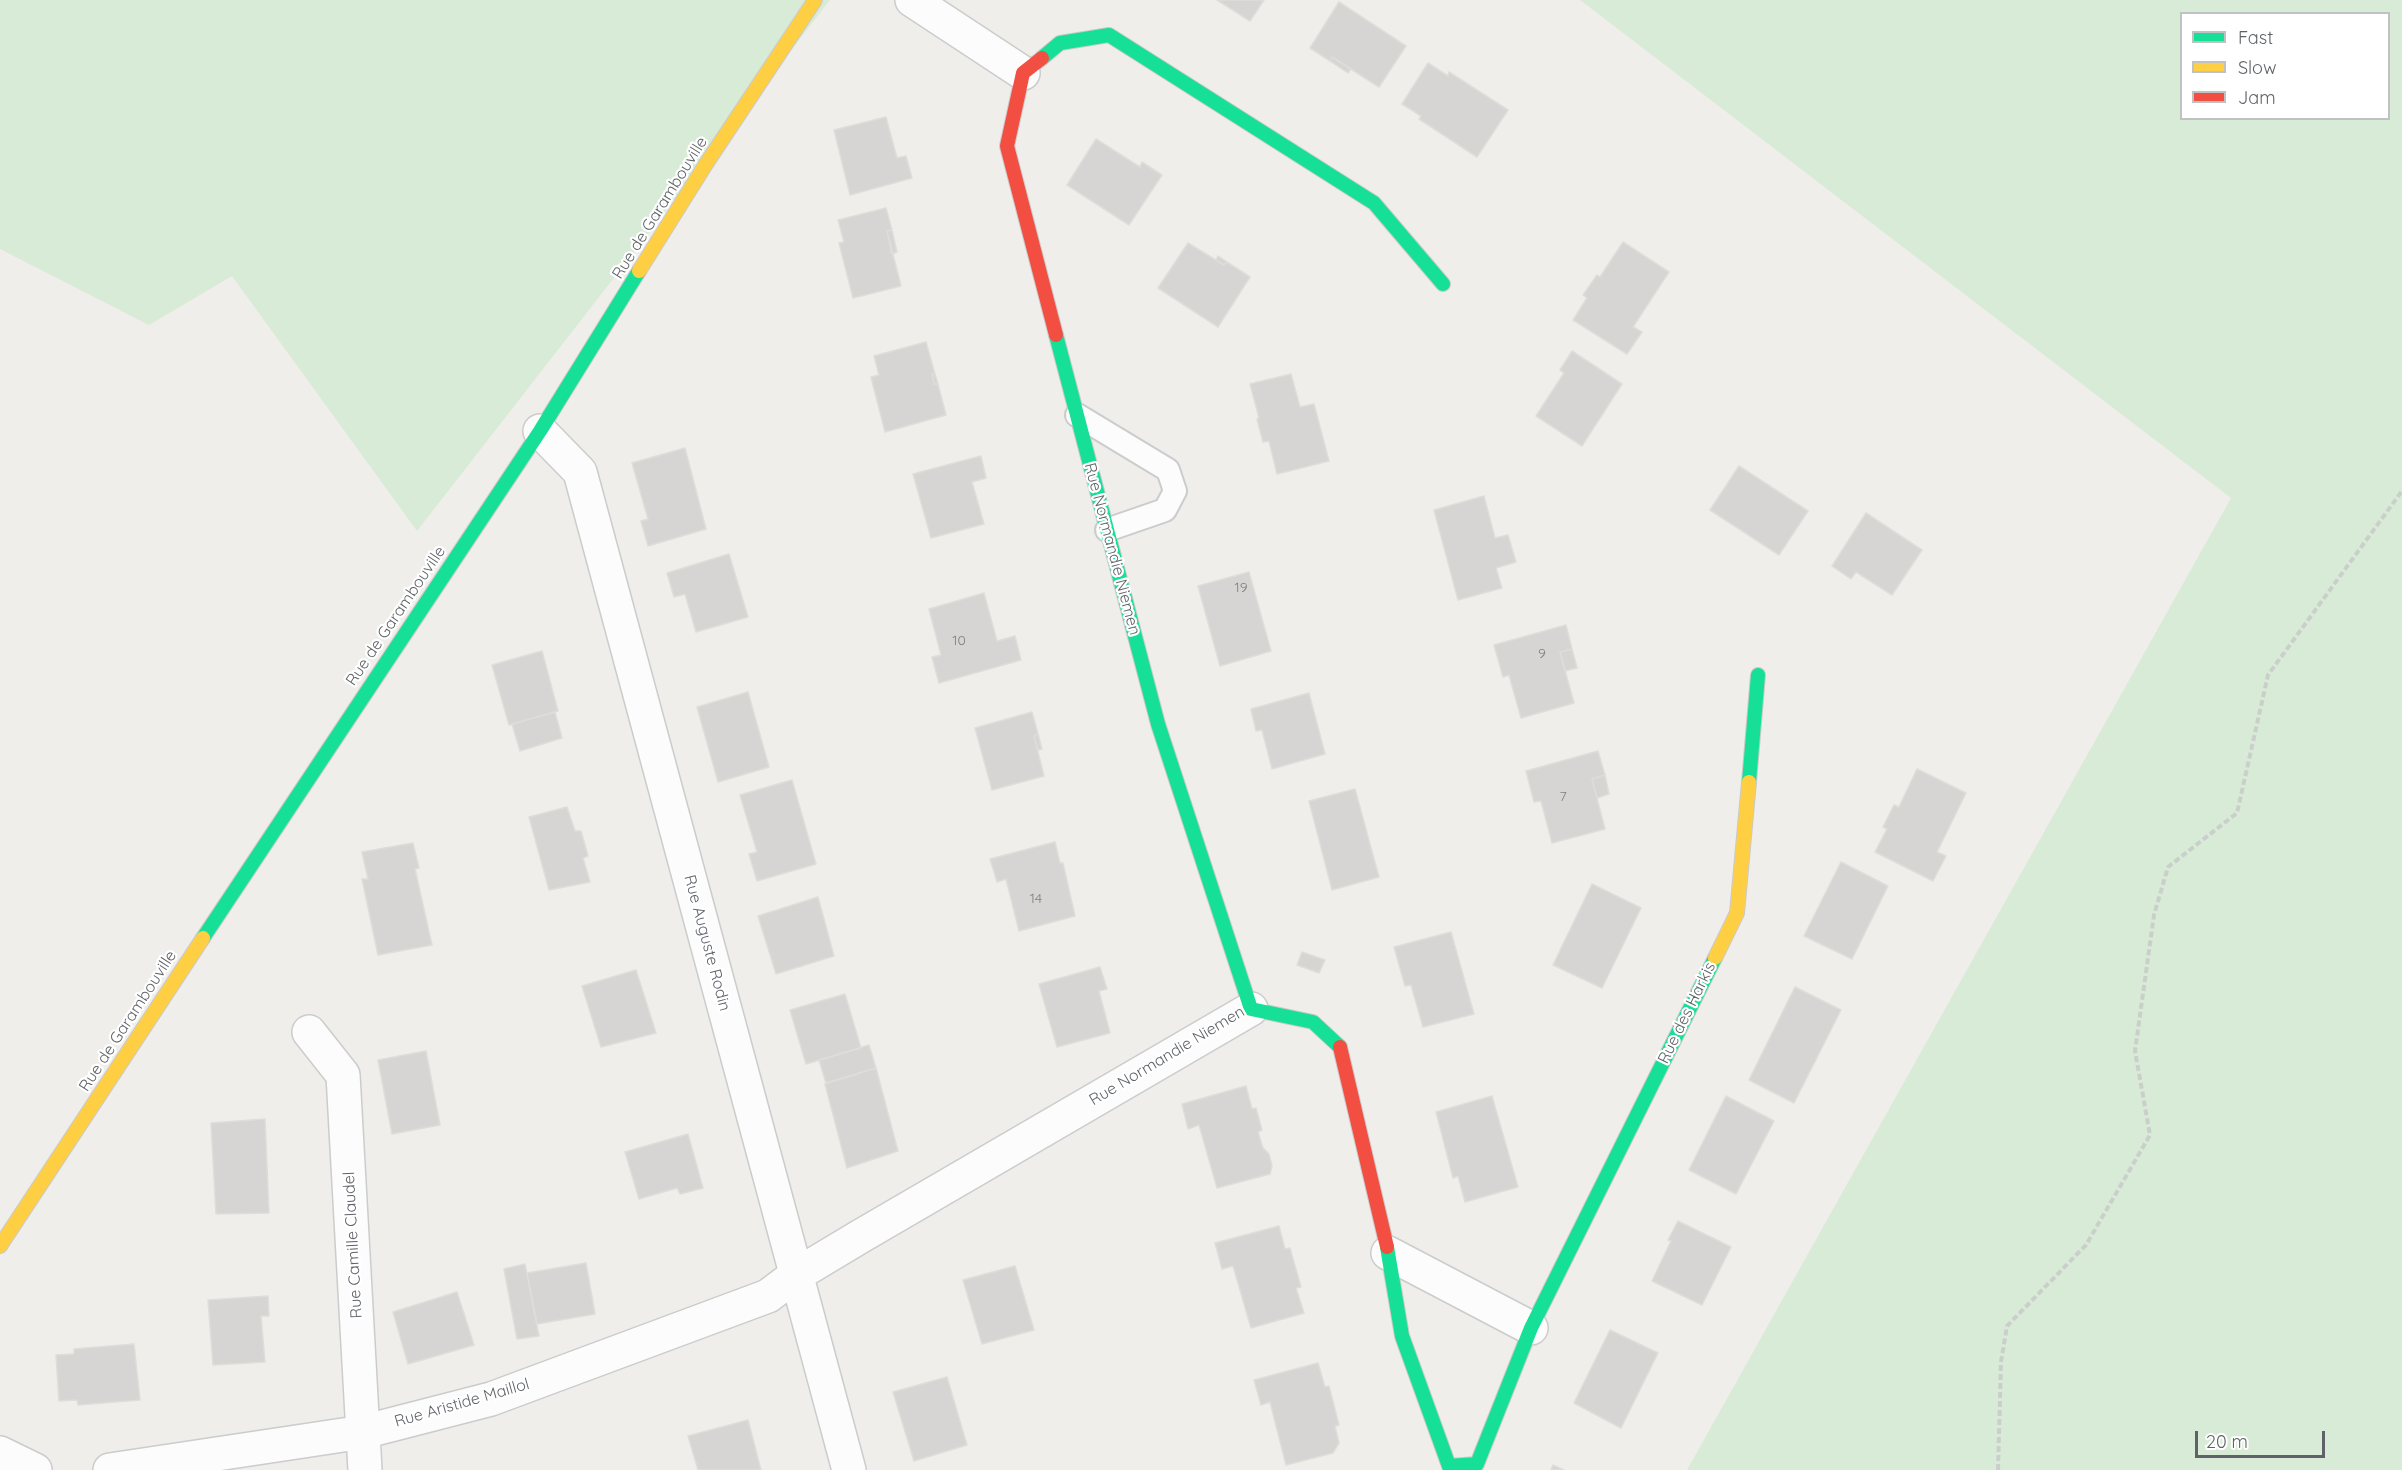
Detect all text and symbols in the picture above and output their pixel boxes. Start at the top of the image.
legend [2180,12,2390,120]
text: Fast [2238,26,2273,49]
text: Slow [2238,56,2276,79]
text: Jam [2238,86,2276,109]
street label: Rue de Garambouville [608,133,712,283]
street label: Rue Normandie Niemen [1080,461,1144,637]
street label: Rue de Garambouville [342,543,450,689]
house number: 19 [1235,580,1247,596]
house number: 10 [952,633,966,649]
house number: 9 [1538,646,1546,662]
house number: 7 [1559,789,1567,805]
street label: Rue Auguste Rodin [680,873,734,1013]
house number: 14 [1030,891,1042,907]
street label: Rue de Garambouville [75,947,181,1095]
street label: Rue des Harkis [1654,959,1720,1067]
street label: Rue Normandie Niemen [1086,1002,1248,1110]
street label: Rue Camille Claudel [340,1171,366,1319]
street label: Rue Aristide Maillol [392,1375,532,1431]
scale bar [2198,1419,2328,1457]
text: 20 m [2206,1430,2248,1453]

